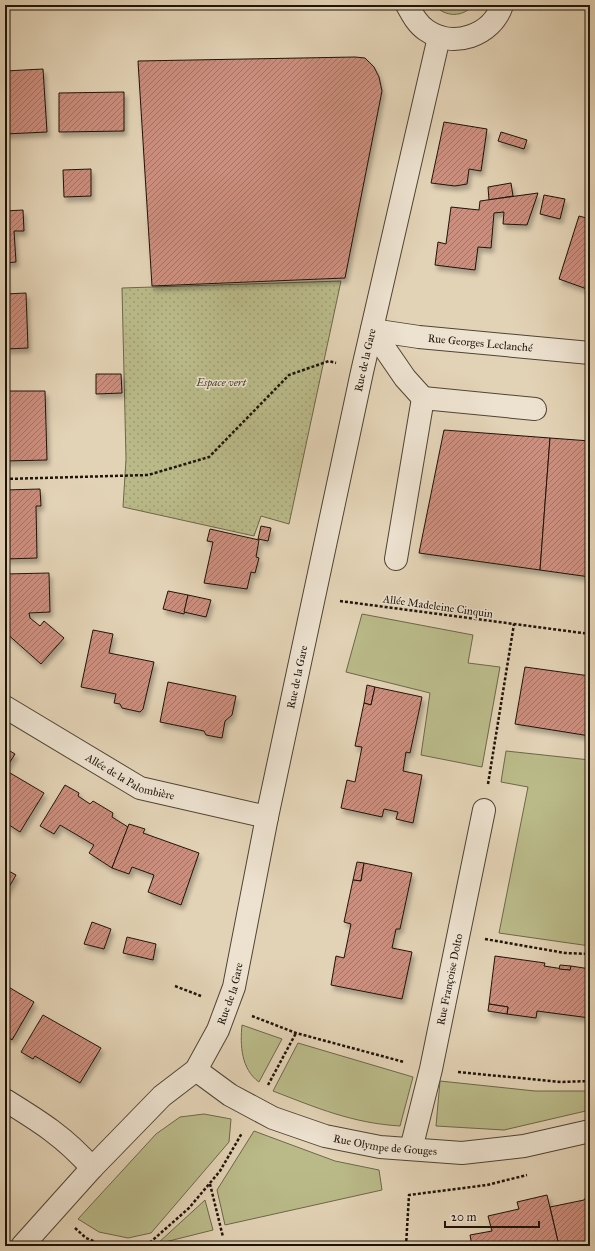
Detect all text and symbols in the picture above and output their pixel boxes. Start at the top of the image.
street label: Rue de la Gare [352,327,379,393]
street label: Rue Georges Leclanché [427,332,534,355]
park label: Espace vert [195,376,246,390]
street label: Allée Madeleine Cinquin [381,592,494,622]
street label: Rue de la Gare [284,644,311,710]
street label: Allée de la Palombière [82,750,176,803]
street label: Rue Françoise Dolto [434,932,466,1026]
street label: Rue de la Gare [215,961,246,1027]
street label: Rue Olympe de Gouges [332,1132,437,1158]
scale bar [445,1203,539,1229]
text: 20 m [451,1210,477,1224]

